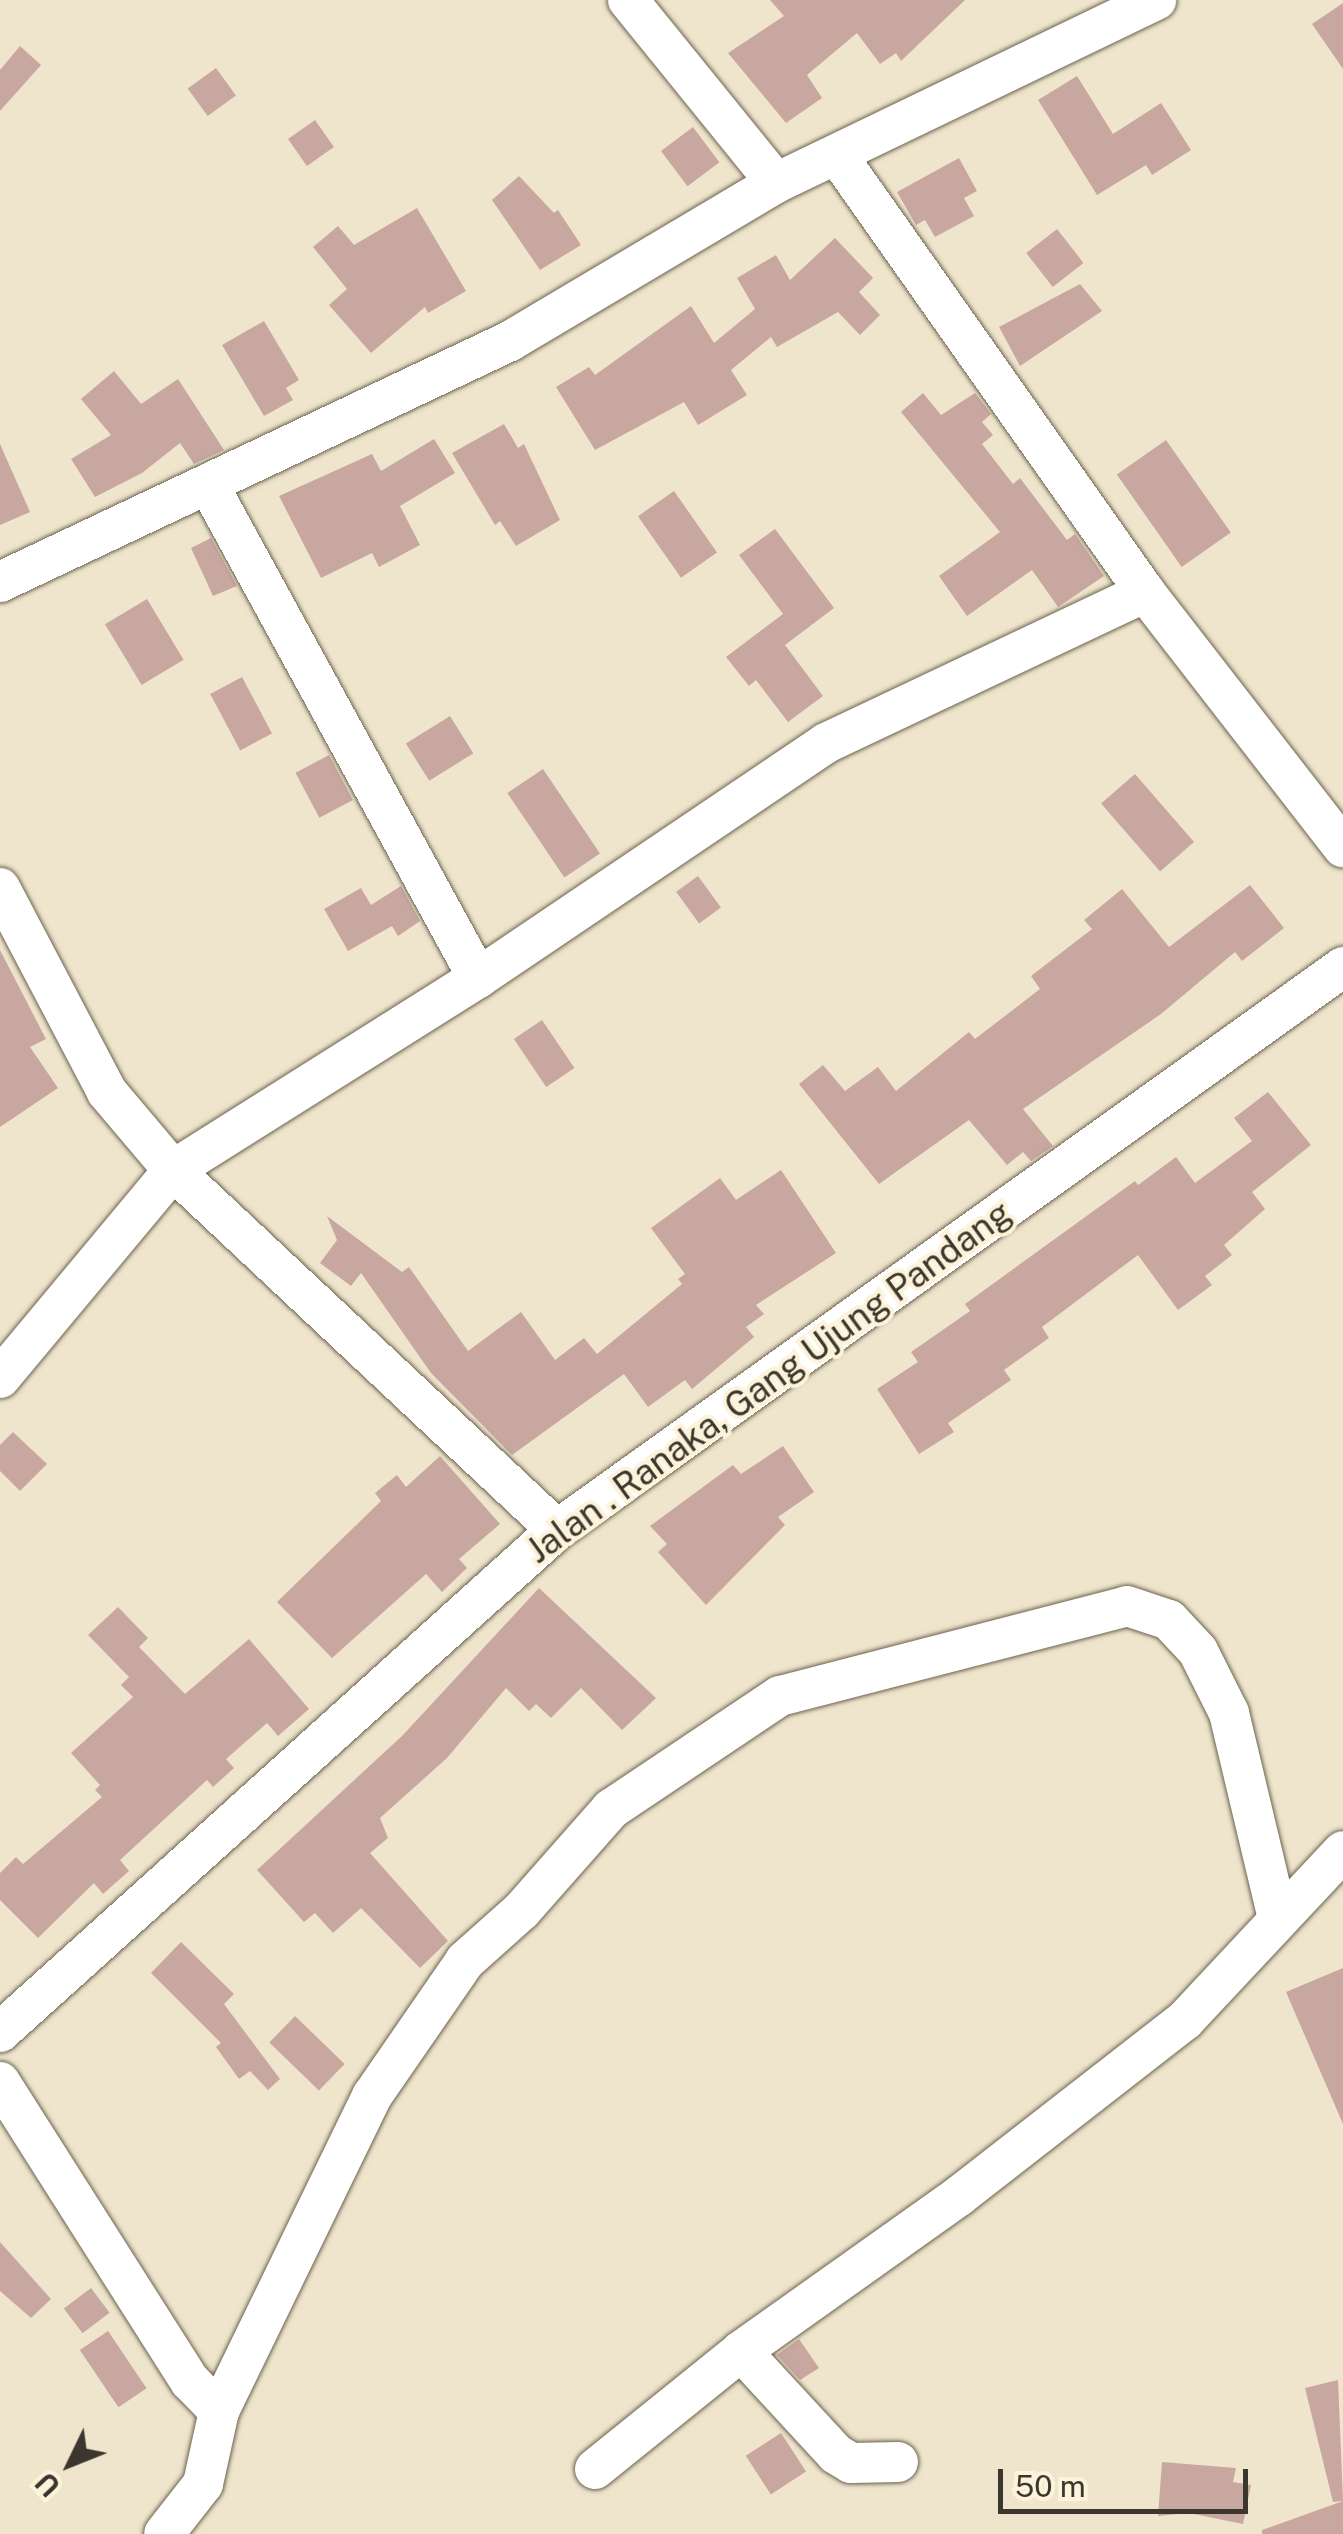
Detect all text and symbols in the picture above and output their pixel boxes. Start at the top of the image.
street label: Jalan . Ranaka, Gang Ujung Pandang [518,1192,1020,1572]
north arrow [20,2414,120,2514]
scale bar [1003,2449,1253,2511]
text: U [29,2466,67,2503]
text: 50 m [1015,2468,1086,2504]

